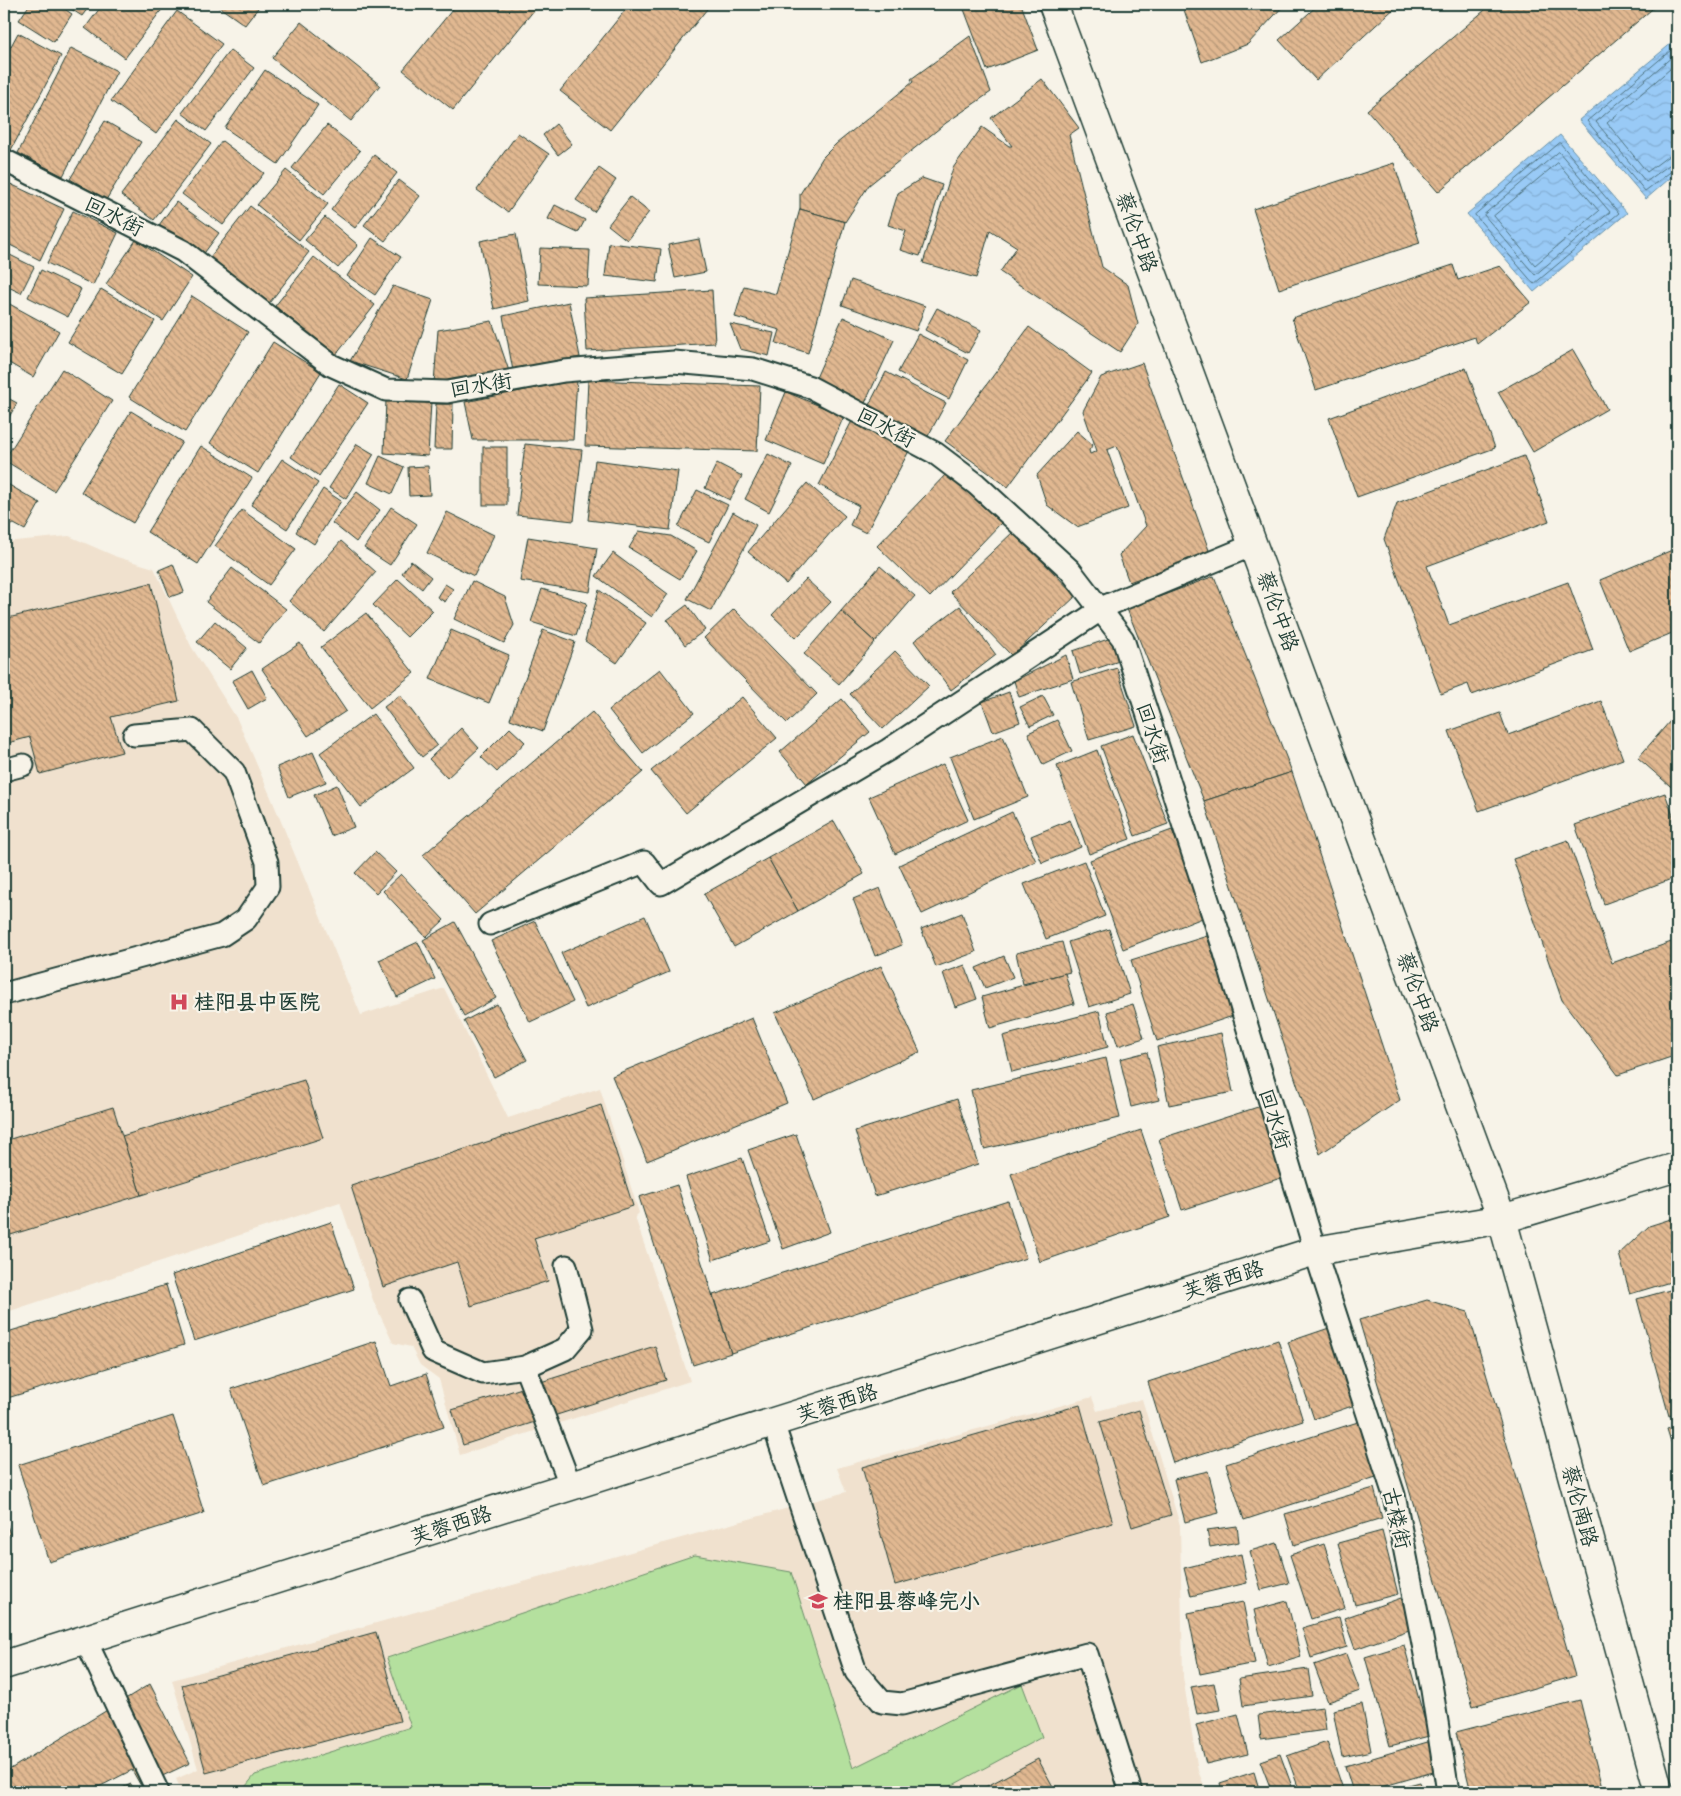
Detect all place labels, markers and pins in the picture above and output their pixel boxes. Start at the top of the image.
place label: 桂阳县中医院 [194,989,320,1015]
hospital icon: 桂阳县中医院 [168,991,190,1013]
place label: 桂阳县蓉峰完小 [833,1588,980,1614]
school or university icon: 桂阳县蓉峰完小 [807,1590,829,1612]

